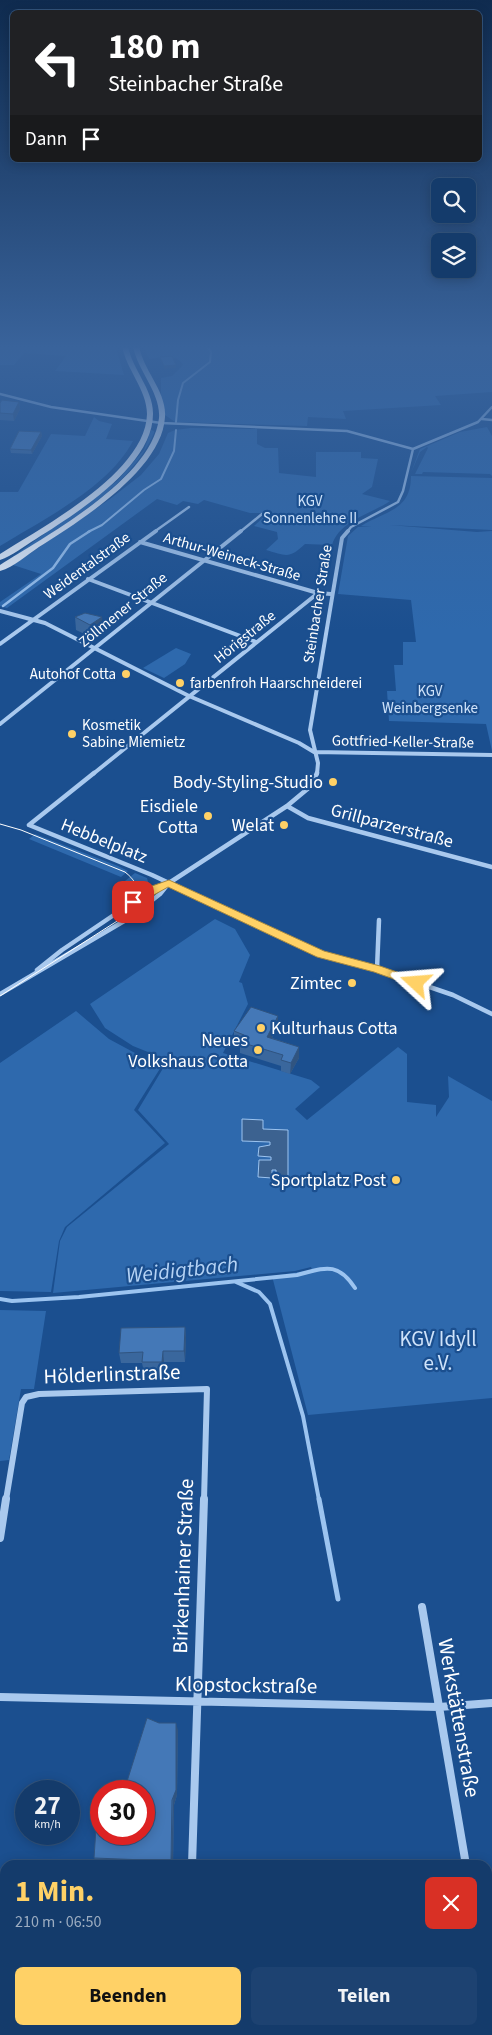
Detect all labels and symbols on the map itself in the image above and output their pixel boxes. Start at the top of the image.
park label: KGV Sonnenlehne II [263,491,357,529]
street label: Weidentalstraße [39,527,135,605]
street label: Arthur-Weineck-Straße [161,527,303,587]
street label: Steinbacher Straße [298,543,338,665]
street label: Zöllmener Straße [74,568,172,652]
street label: Hörigstraße [210,606,280,668]
place label: Autohof Cotta [30,664,116,685]
marker: Autohof Cotta [120,668,132,680]
place label: farbenfroh Haarschneiderei [190,673,362,694]
marker: farbenfroh Haarschneiderei [174,677,186,689]
park label: KGV Weinbergsenke [382,681,478,719]
place label: Kosmetik Sabine Miemietz [82,715,185,753]
marker: Kosmetik Sabine Miemietz [66,728,78,740]
street label: Gottfried-Keller-Straße [332,730,474,754]
place label: Body-Styling-Studio [173,770,323,795]
marker: Body-Styling-Studio [327,776,339,788]
place label: Eisdiele Cotta [140,794,198,840]
street label: Grillparzerstraße [328,798,456,854]
marker: Eisdiele Cotta [202,810,214,822]
street label: Hebbelplatz [57,812,151,870]
place label: Welat [231,813,274,838]
marker: Welat [278,819,290,831]
pin [112,881,154,923]
position arrow [389,956,441,1008]
place label: Zimtec [290,971,342,996]
marker: Zimtec [346,977,358,989]
place label: Kulturhaus Cotta [271,1016,398,1041]
marker: Kulturhaus Cotta [255,1022,267,1034]
place label: Neues Volkshaus Cotta [128,1028,248,1074]
marker: Neues Volkshaus Cotta [252,1044,264,1056]
place label: Sportplatz Post [271,1168,386,1193]
marker: Sportplatz Post [390,1174,402,1186]
water label: Weidigtbach [124,1248,240,1292]
park label: KGV Idyll e.V. [399,1324,477,1378]
street label: Hölderlinstraße [43,1357,181,1391]
street label: Birkenhainer Straße [165,1478,201,1654]
street label: Werkstättenstraße [430,1636,488,1800]
street label: Klopstockstraße [175,1669,317,1701]
speed limit sign: 30 [90,1780,155,1845]

